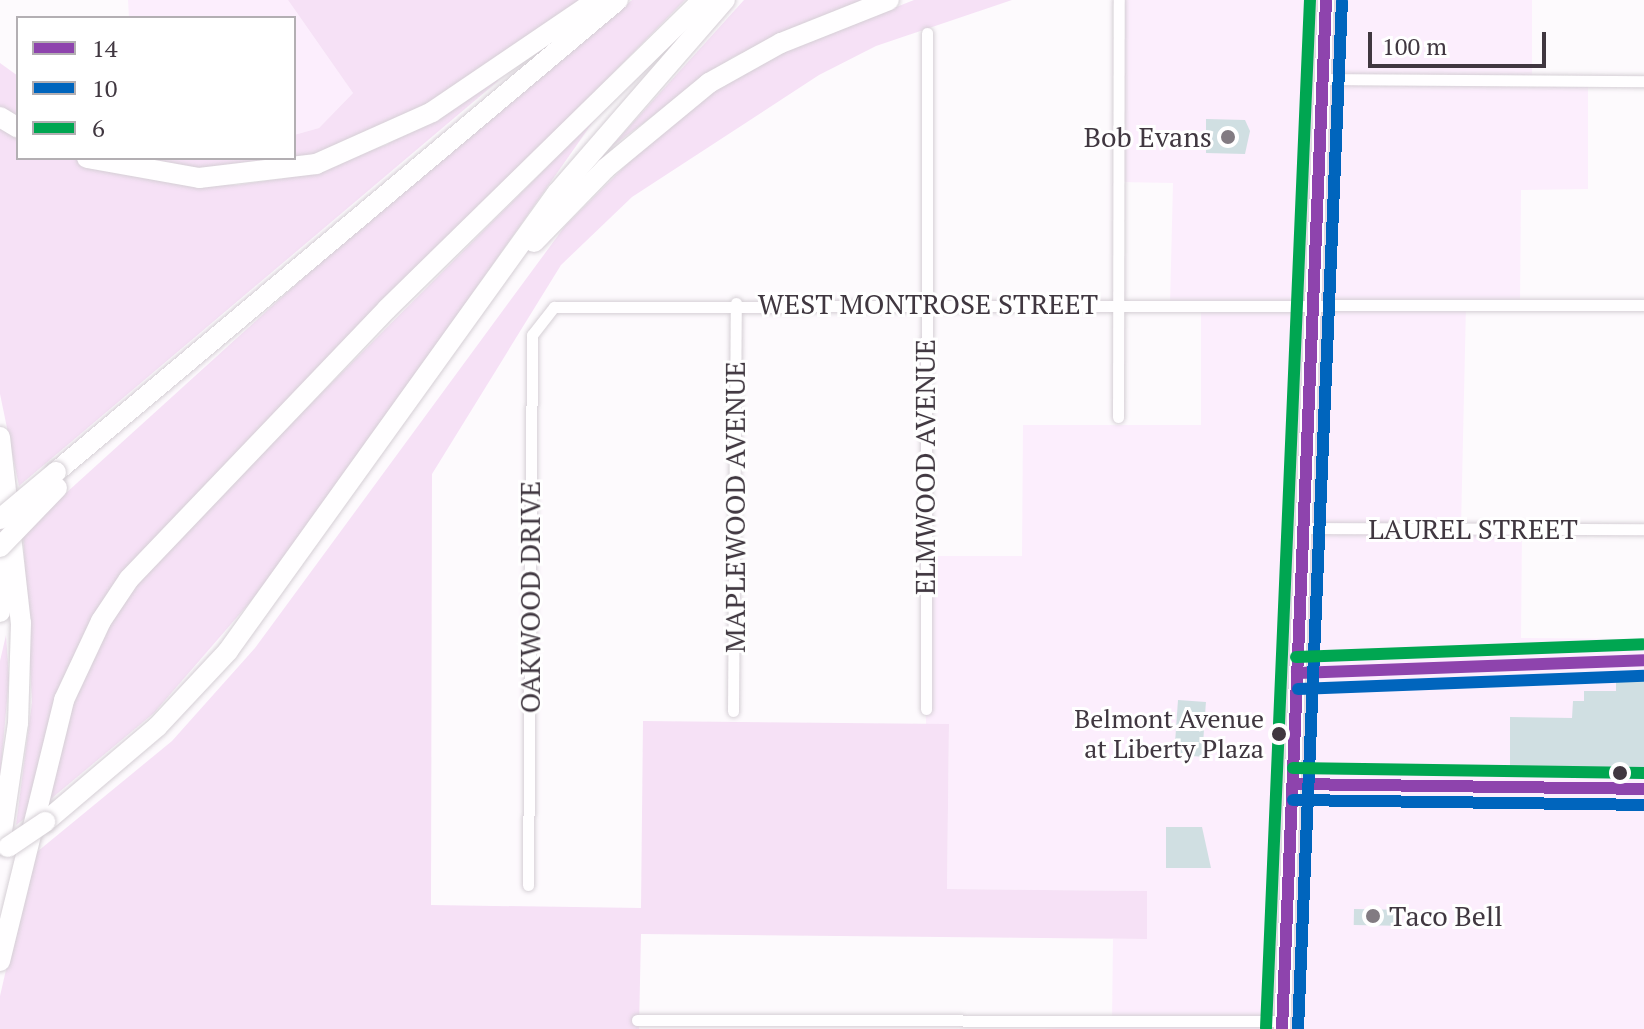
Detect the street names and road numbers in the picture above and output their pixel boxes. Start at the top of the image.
street label: WEST MONTROSE STREET [758,287,1098,321]
street label: ELMWOOD AVENUE [908,339,942,595]
street label: MAPLEWOOD AVENUE [718,361,752,653]
street label: OAKWOOD DRIVE [513,481,547,713]
street label: LAUREL STREET [1368,512,1578,546]

